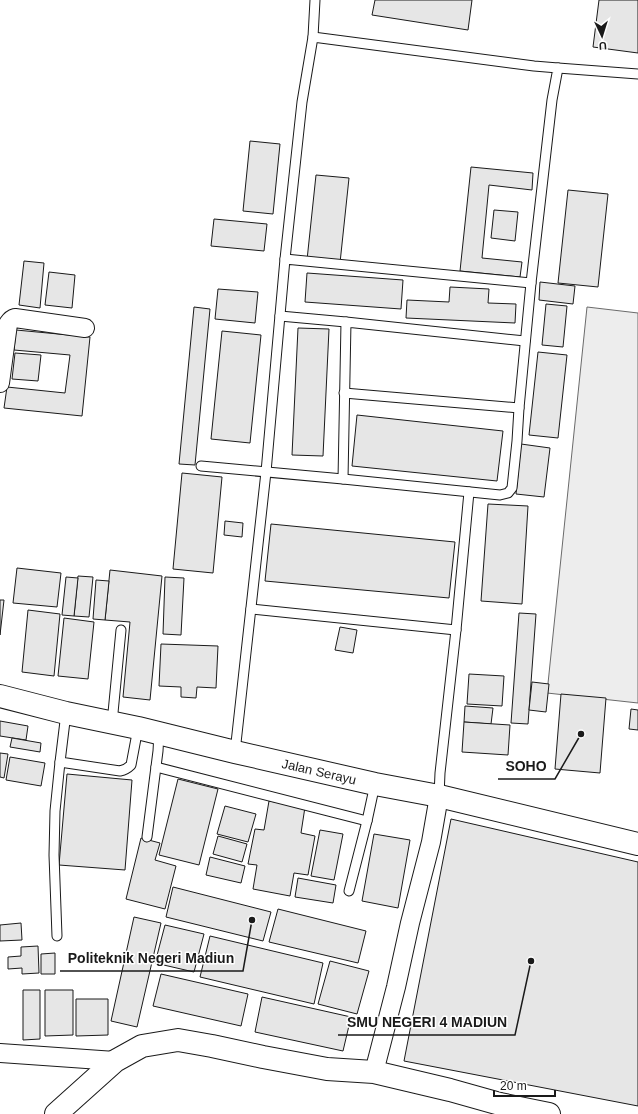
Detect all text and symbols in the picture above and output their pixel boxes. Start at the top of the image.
north arrow [582,16,622,56]
text: U [598,40,607,52]
callout: SOHO [498,753,555,779]
street label: Jalan Serayu [281,755,358,787]
text: SOHO [505,758,547,774]
callout: Politeknik Negeri Madiun [60,945,243,971]
text: Politeknik Negeri Madiun [68,950,234,966]
callout: SMU NEGERI 4 MADIUN [338,1009,515,1035]
text: SMU NEGERI 4 MADIUN [347,1014,507,1030]
scale bar [494,1072,555,1098]
text: 20 m [500,1079,527,1093]

